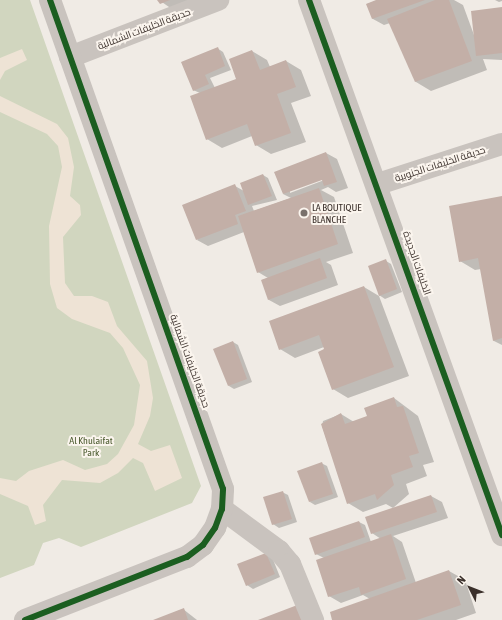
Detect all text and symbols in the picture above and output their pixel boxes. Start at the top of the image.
street label: حديقة الخليفات الشمالية [96,6,192,52]
street label: حديقة الخليفات الجنوبية [393,144,487,184]
place label: LA BOUTIQUE BLANCHE [312,201,362,224]
marker: LA BOUTIQUE BLANCHE [299,208,309,218]
street label: الخليفات الجديدة [400,229,434,297]
street label: حديقة الخليفات الشمالية [168,313,212,409]
park label: Al Khulaifat Park [69,434,113,458]
north arrow [450,568,490,608]
text: N [454,574,468,586]

